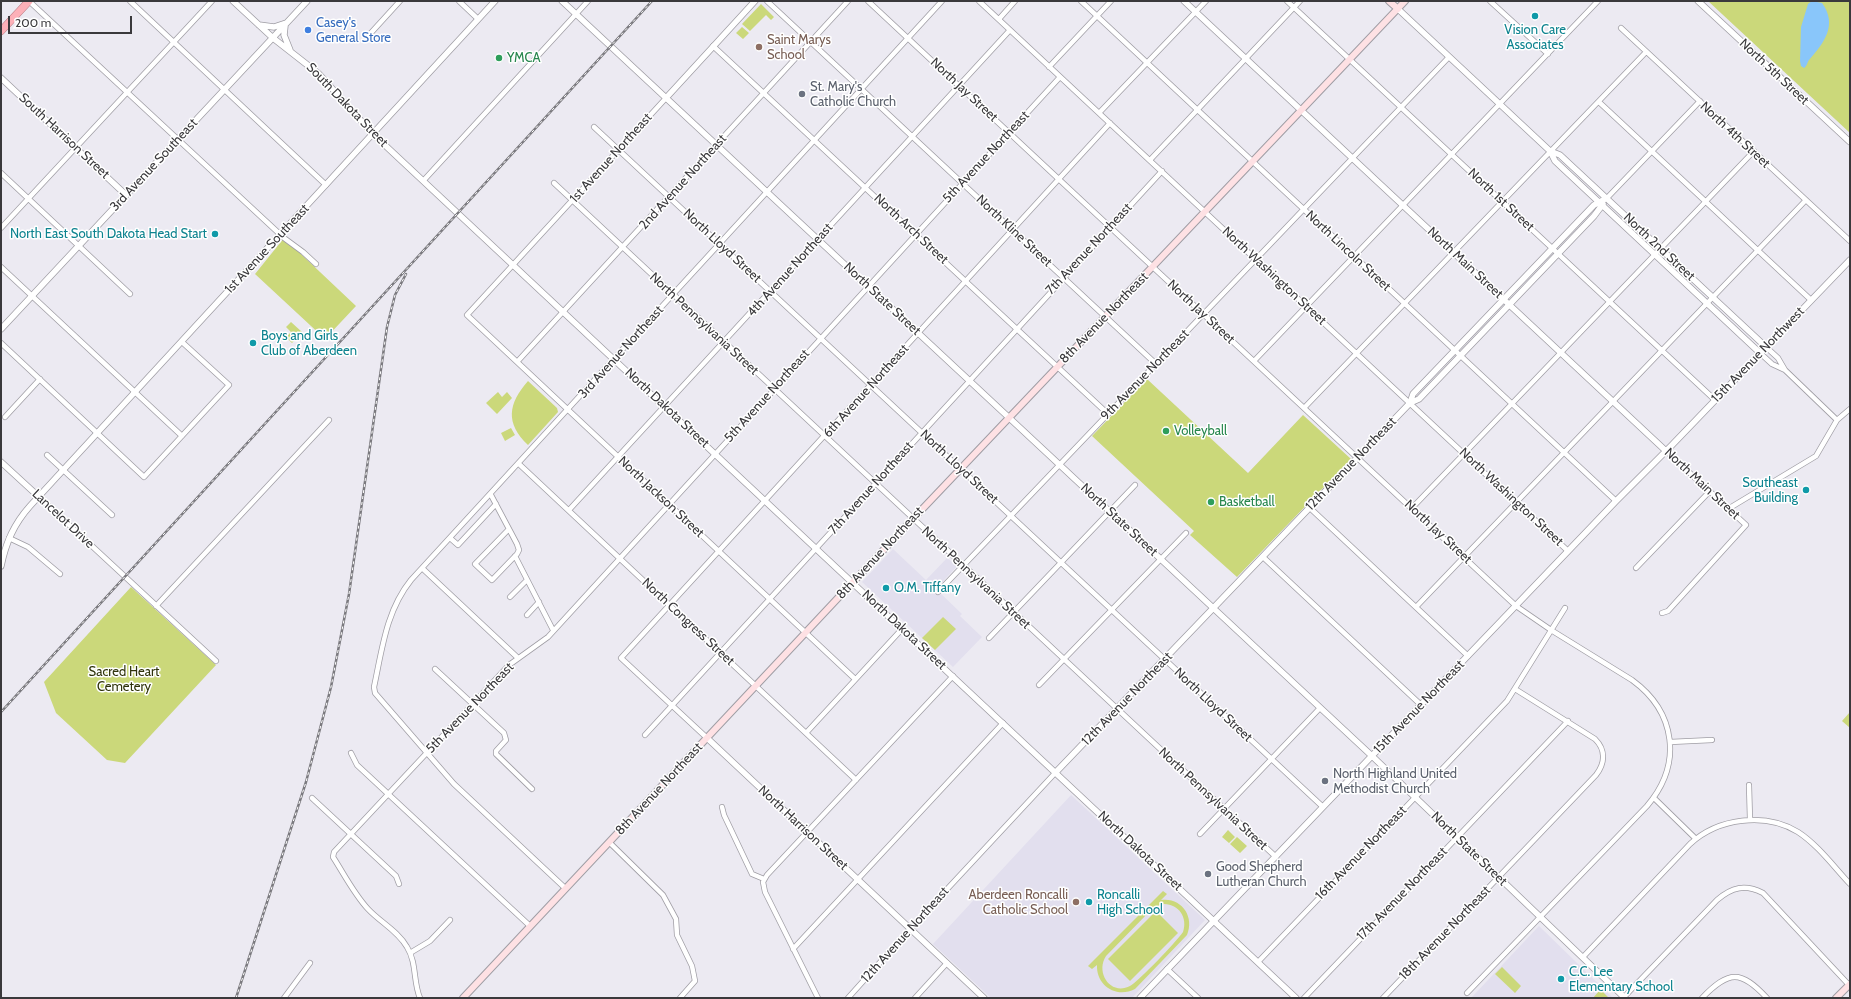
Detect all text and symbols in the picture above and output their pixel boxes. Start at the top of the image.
scale bar [10,8,134,34]
marker: Vision Care Associates [1530,11,1540,21]
text: 200 m [15,15,51,30]
place label: Casey's General Store [316,15,391,46]
place label: Vision Care Associates [1504,22,1566,53]
marker: Casey's General Store [303,25,313,35]
place label: Saint Marys School [767,32,831,63]
street label: North 5th Street [1736,36,1812,108]
marker: Saint Marys School [754,42,764,52]
place label: YMCA [507,50,541,66]
marker: YMCA [494,53,504,63]
street label: North Jay Street [927,55,1001,125]
street label: South Dakota Street [303,60,391,150]
place label: St. Mary's Catholic Church [810,79,896,110]
marker: St. Mary's Catholic Church [797,89,807,99]
street label: South Harrison Street [15,90,113,182]
street label: North 4th Street [1697,99,1773,171]
street label: 5th Avenue Northeast [939,108,1033,206]
street label: 1st Avenue Northeast [567,110,655,206]
street label: 3rd Avenue Southeast [107,115,201,215]
street label: 2nd Avenue Northeast [636,131,730,233]
street label: North 1st Street [1465,165,1537,235]
street label: North Arch Street [871,191,951,267]
street label: North Kline Street [973,192,1055,270]
street label: 7th Avenue Northeast [1043,200,1135,298]
street label: 1st Avenue Southeast [221,201,313,297]
street label: North Lloyd Street [680,206,764,286]
street label: North Lincoln Street [1302,208,1394,294]
street label: North 2nd Street [1620,210,1698,284]
street label: 4th Avenue Northeast [744,220,836,320]
street label: North Washington Street [1219,224,1329,328]
street label: North Main Street [1424,224,1506,302]
place label: North East South Dakota Head Start [10,226,207,242]
marker: North East South Dakota Head Start [210,229,220,239]
street label: North State Street [840,259,924,339]
street label: North Pennsylvania Street [646,269,762,379]
street label: 8th Avenue Northeast [1056,269,1152,367]
street label: North Jay Street [1164,277,1238,347]
street label: 3rd Avenue Northeast [575,302,667,402]
street label: 15th Avenue Northwest [1708,304,1808,406]
street label: 9th Avenue Northeast [1098,326,1192,424]
place label: Boys and Girls Club of Aberdeen [261,328,357,359]
marker: Boys and Girls Club of Aberdeen [248,338,258,348]
street label: 6th Avenue Northeast [820,341,912,441]
street label: 5th Avenue Northeast [721,346,813,446]
street label: North Dakota Street [622,365,712,451]
street label: 12th Avenue Northeast [1302,414,1400,514]
place label: Volleyball [1174,423,1227,439]
marker: Volleyball [1161,426,1171,436]
street label: North Lloyd Street [917,427,1001,507]
street label: 7th Avenue Northeast [825,438,917,538]
street label: North Washington Street [1456,445,1566,549]
street label: North Main Street [1661,445,1743,523]
street label: North Jackson Street [615,453,707,541]
place label: Southeast Building [1742,475,1798,506]
street label: North State Street [1077,480,1161,560]
marker: Southeast Building [1801,485,1811,495]
street label: Lancelot Drive [29,486,97,552]
place label: Basketball [1219,494,1275,510]
marker: Basketball [1206,497,1216,507]
street label: North Jay Street [1401,497,1475,567]
street label: 8th Avenue Northeast [833,504,927,602]
street label: North Pennsylvania Street [918,523,1034,633]
street label: North Congress Street [638,575,738,669]
place label: O.M. Tiffany [894,580,961,596]
marker: O.M. Tiffany [881,583,891,593]
street label: North Dakota Street [859,587,949,673]
street label: 12th Avenue Northeast [1078,649,1176,749]
street label: 15th Avenue Northeast [1370,657,1468,757]
street label: 5th Avenue Northeast [423,659,517,757]
park label: Sacred Heart Cemetery [89,664,159,695]
street label: North Lloyd Street [1171,665,1255,745]
street label: 8th Avenue Northeast [612,740,706,838]
street label: North Pennsylvania Street [1155,744,1271,854]
place label: North Highland United Methodist Church [1333,766,1457,797]
marker: North Highland United Methodist Church [1320,776,1330,786]
street label: North Harrison Street [755,782,851,874]
street label: 16th Avenue Northeast [1312,803,1410,903]
street label: North Dakota Street [1095,808,1185,894]
street label: North State Street [1428,809,1510,889]
street label: 17th Avenue Northeast [1353,844,1451,944]
place label: Good Shepherd Lutheran Church [1216,859,1307,890]
marker: Good Shepherd Lutheran Church [1203,869,1213,879]
street label: 18th Avenue Northeast [1396,883,1494,983]
street label: 12th Avenue Northeast [858,884,952,986]
place label: Aberdeen Roncalli Catholic School [968,887,1068,918]
place label: Roncalli High School [1097,887,1163,918]
marker: Aberdeen Roncalli Catholic School [1071,897,1081,907]
marker: Roncalli High School [1084,897,1094,907]
place label: C.C. Lee Elementary School [1569,964,1673,995]
marker: C.C. Lee Elementary School [1556,974,1566,984]

